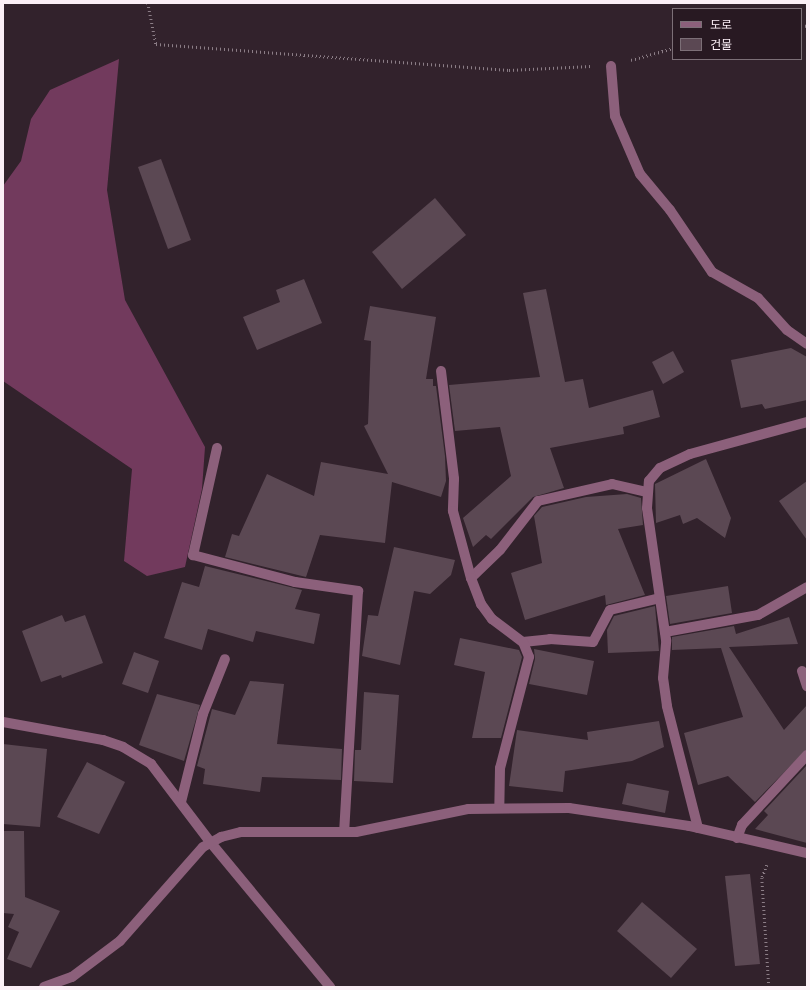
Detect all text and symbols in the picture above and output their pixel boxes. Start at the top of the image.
legend [672,8,802,60]
text: 도로 [710,17,732,33]
text: 건물 [710,37,732,53]

